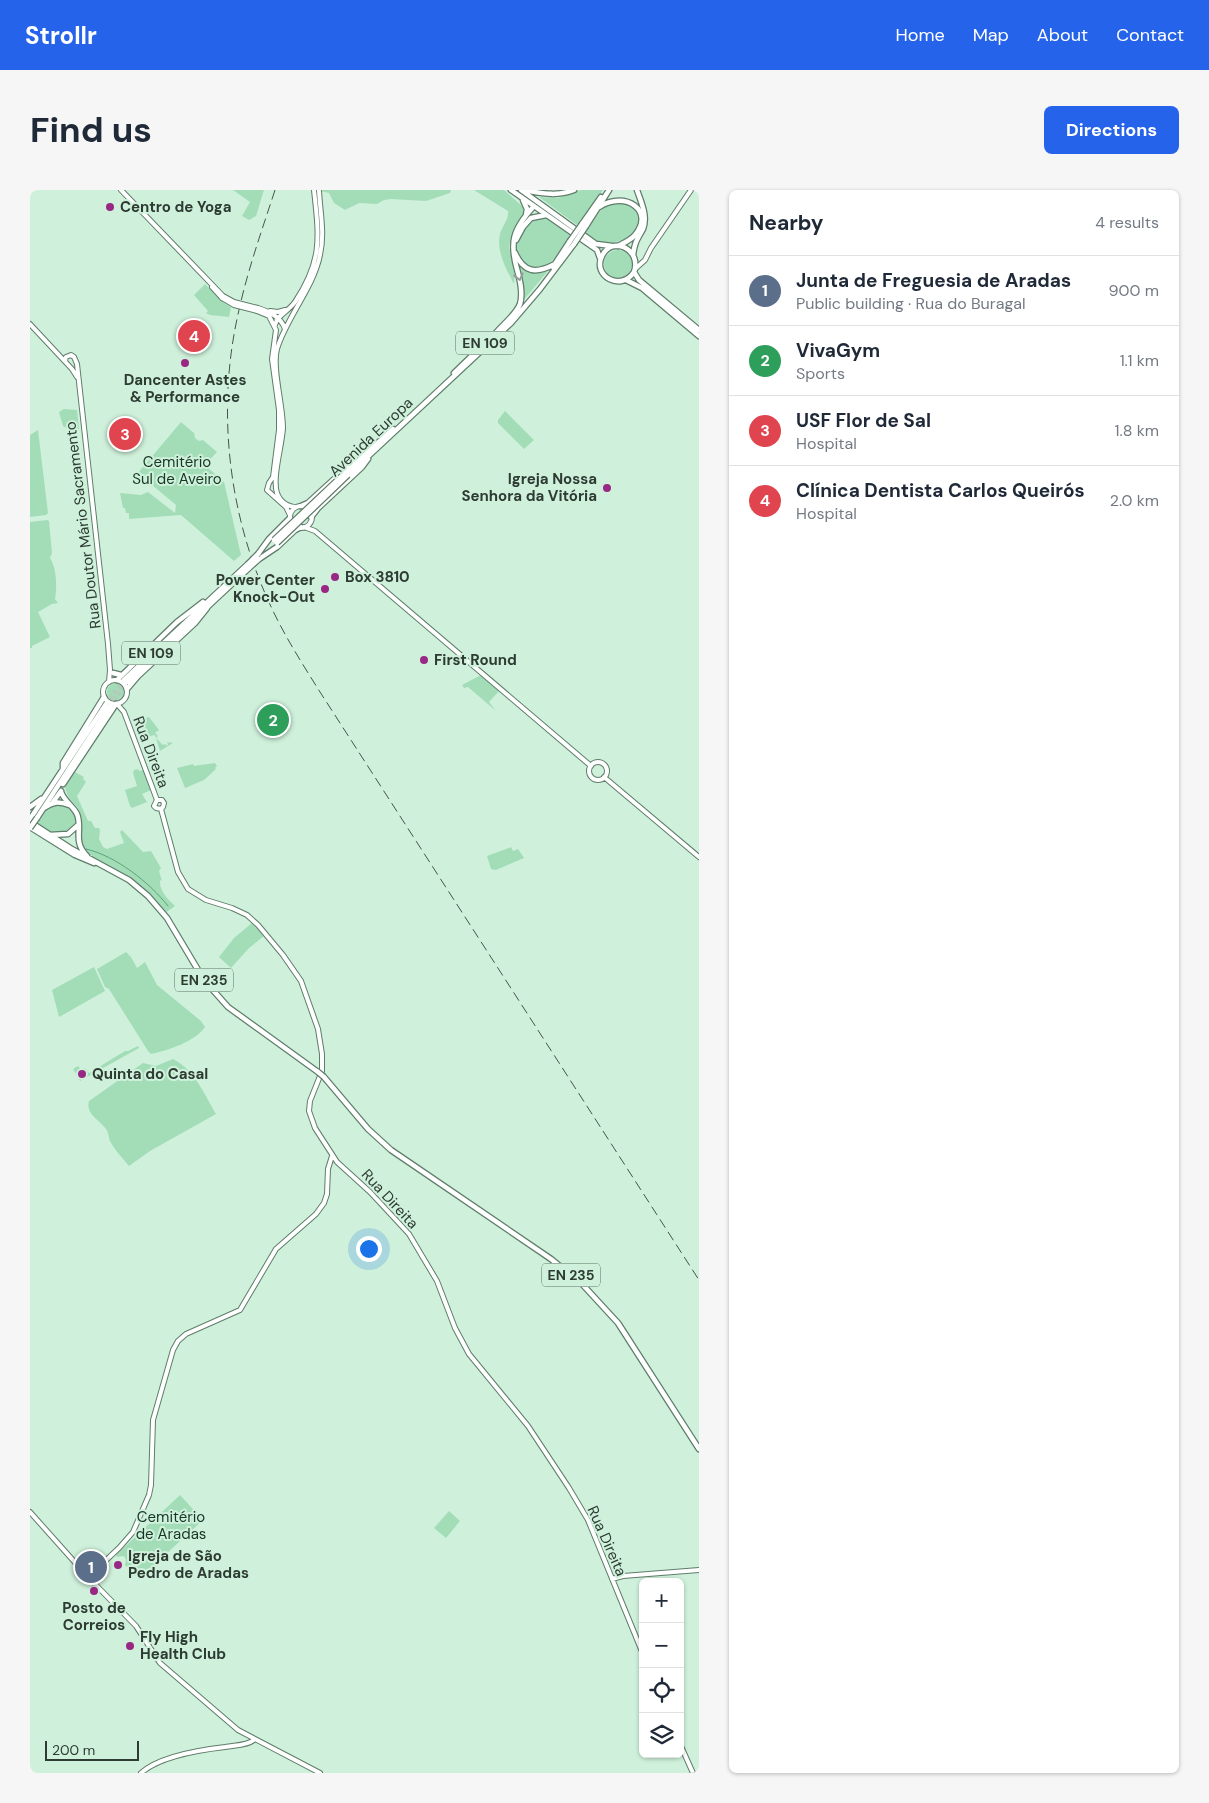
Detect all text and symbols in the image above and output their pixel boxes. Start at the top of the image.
text: Strollr [25,20,97,51]
text: Home [895,23,945,47]
text: Map [973,23,1009,47]
text: About [1037,23,1088,47]
text: Contact [1116,23,1184,47]
button: Directions [1044,106,1179,154]
text: Find us [30,107,152,153]
place label: Centro de Yoga [120,197,232,217]
marker: Centro de Yoga [104,201,116,213]
text: Nearby [749,209,823,237]
text: 4 results [1095,212,1159,233]
text: Junta de Freguesia de Aradas [796,268,1071,293]
one-way arrow [513,272,524,281]
text: 1 [762,280,768,301]
text: 900 m [1109,280,1159,301]
text: Public building · Rua do Buragal [796,293,1026,314]
pin: 4 [178,317,210,355]
road number: EN 109 [456,332,514,354]
text: VivaGym [796,338,880,363]
text: 2 [760,350,770,371]
text: 1.1 km [1120,350,1159,371]
marker: Dancenter Astes & Performance [179,357,191,369]
text: Sports [796,363,845,384]
place label: Dancenter Astes & Performance [124,370,246,407]
street label: Avenida Europa [325,393,417,481]
text: USF Flor de Sal [796,408,931,433]
pin: 3 [109,415,141,453]
street label: Rua Doutor Mário Sacramento [60,420,106,630]
text: 3 [760,420,770,441]
text: 1.8 km [1115,420,1159,441]
text: Hospital [796,433,857,454]
park label: Cemitério Sul de Aveiro [132,452,222,489]
place label: Igreja Nossa Senhora da Vitória [461,469,597,506]
text: Clínica Dentista Carlos Queirós [796,478,1085,503]
marker: Igreja Nossa Senhora da Vitória [601,482,613,494]
text: 4 [760,490,770,511]
text: 2.0 km [1110,490,1159,511]
text: Hospital [796,503,857,524]
place label: Box 3810 [345,567,410,587]
place label: Power Center Knock-Out [216,570,315,607]
marker: Box 3810 [329,571,341,583]
marker: Power Center Knock-Out [319,583,331,595]
road number: EN 109 [122,642,180,664]
place label: First Round [434,650,517,670]
marker: First Round [418,654,430,666]
pin: 2 [257,701,289,739]
street label: Rua Direita [128,713,174,791]
road number: EN 235 [175,968,233,992]
place label: Quinta do Casal [92,1064,208,1084]
marker: Quinta do Casal [76,1068,88,1080]
street label: Rua Direita [357,1165,423,1233]
your location [356,1236,382,1262]
road number: EN 235 [542,1264,600,1286]
street label: Rua Direita [583,1503,631,1579]
park label: Cemitério de Aradas [136,1507,206,1544]
place label: Igreja de São Pedro de Aradas [128,1546,249,1583]
pin: 1 [75,1548,107,1586]
marker: Igreja de São Pedro de Aradas [112,1559,124,1571]
map controls [639,1578,684,1758]
button: + [639,1578,684,1623]
marker: Posto de Correios [88,1585,100,1597]
place label: Posto de Correios [62,1598,126,1635]
button: − [639,1623,684,1668]
place label: Fly High Health Club [140,1627,226,1664]
marker: Fly High Health Club [124,1640,136,1652]
button: locate [639,1668,684,1713]
button: layers [639,1713,684,1758]
scale bar [45,1738,139,1761]
text: 200 m [52,1741,95,1759]

